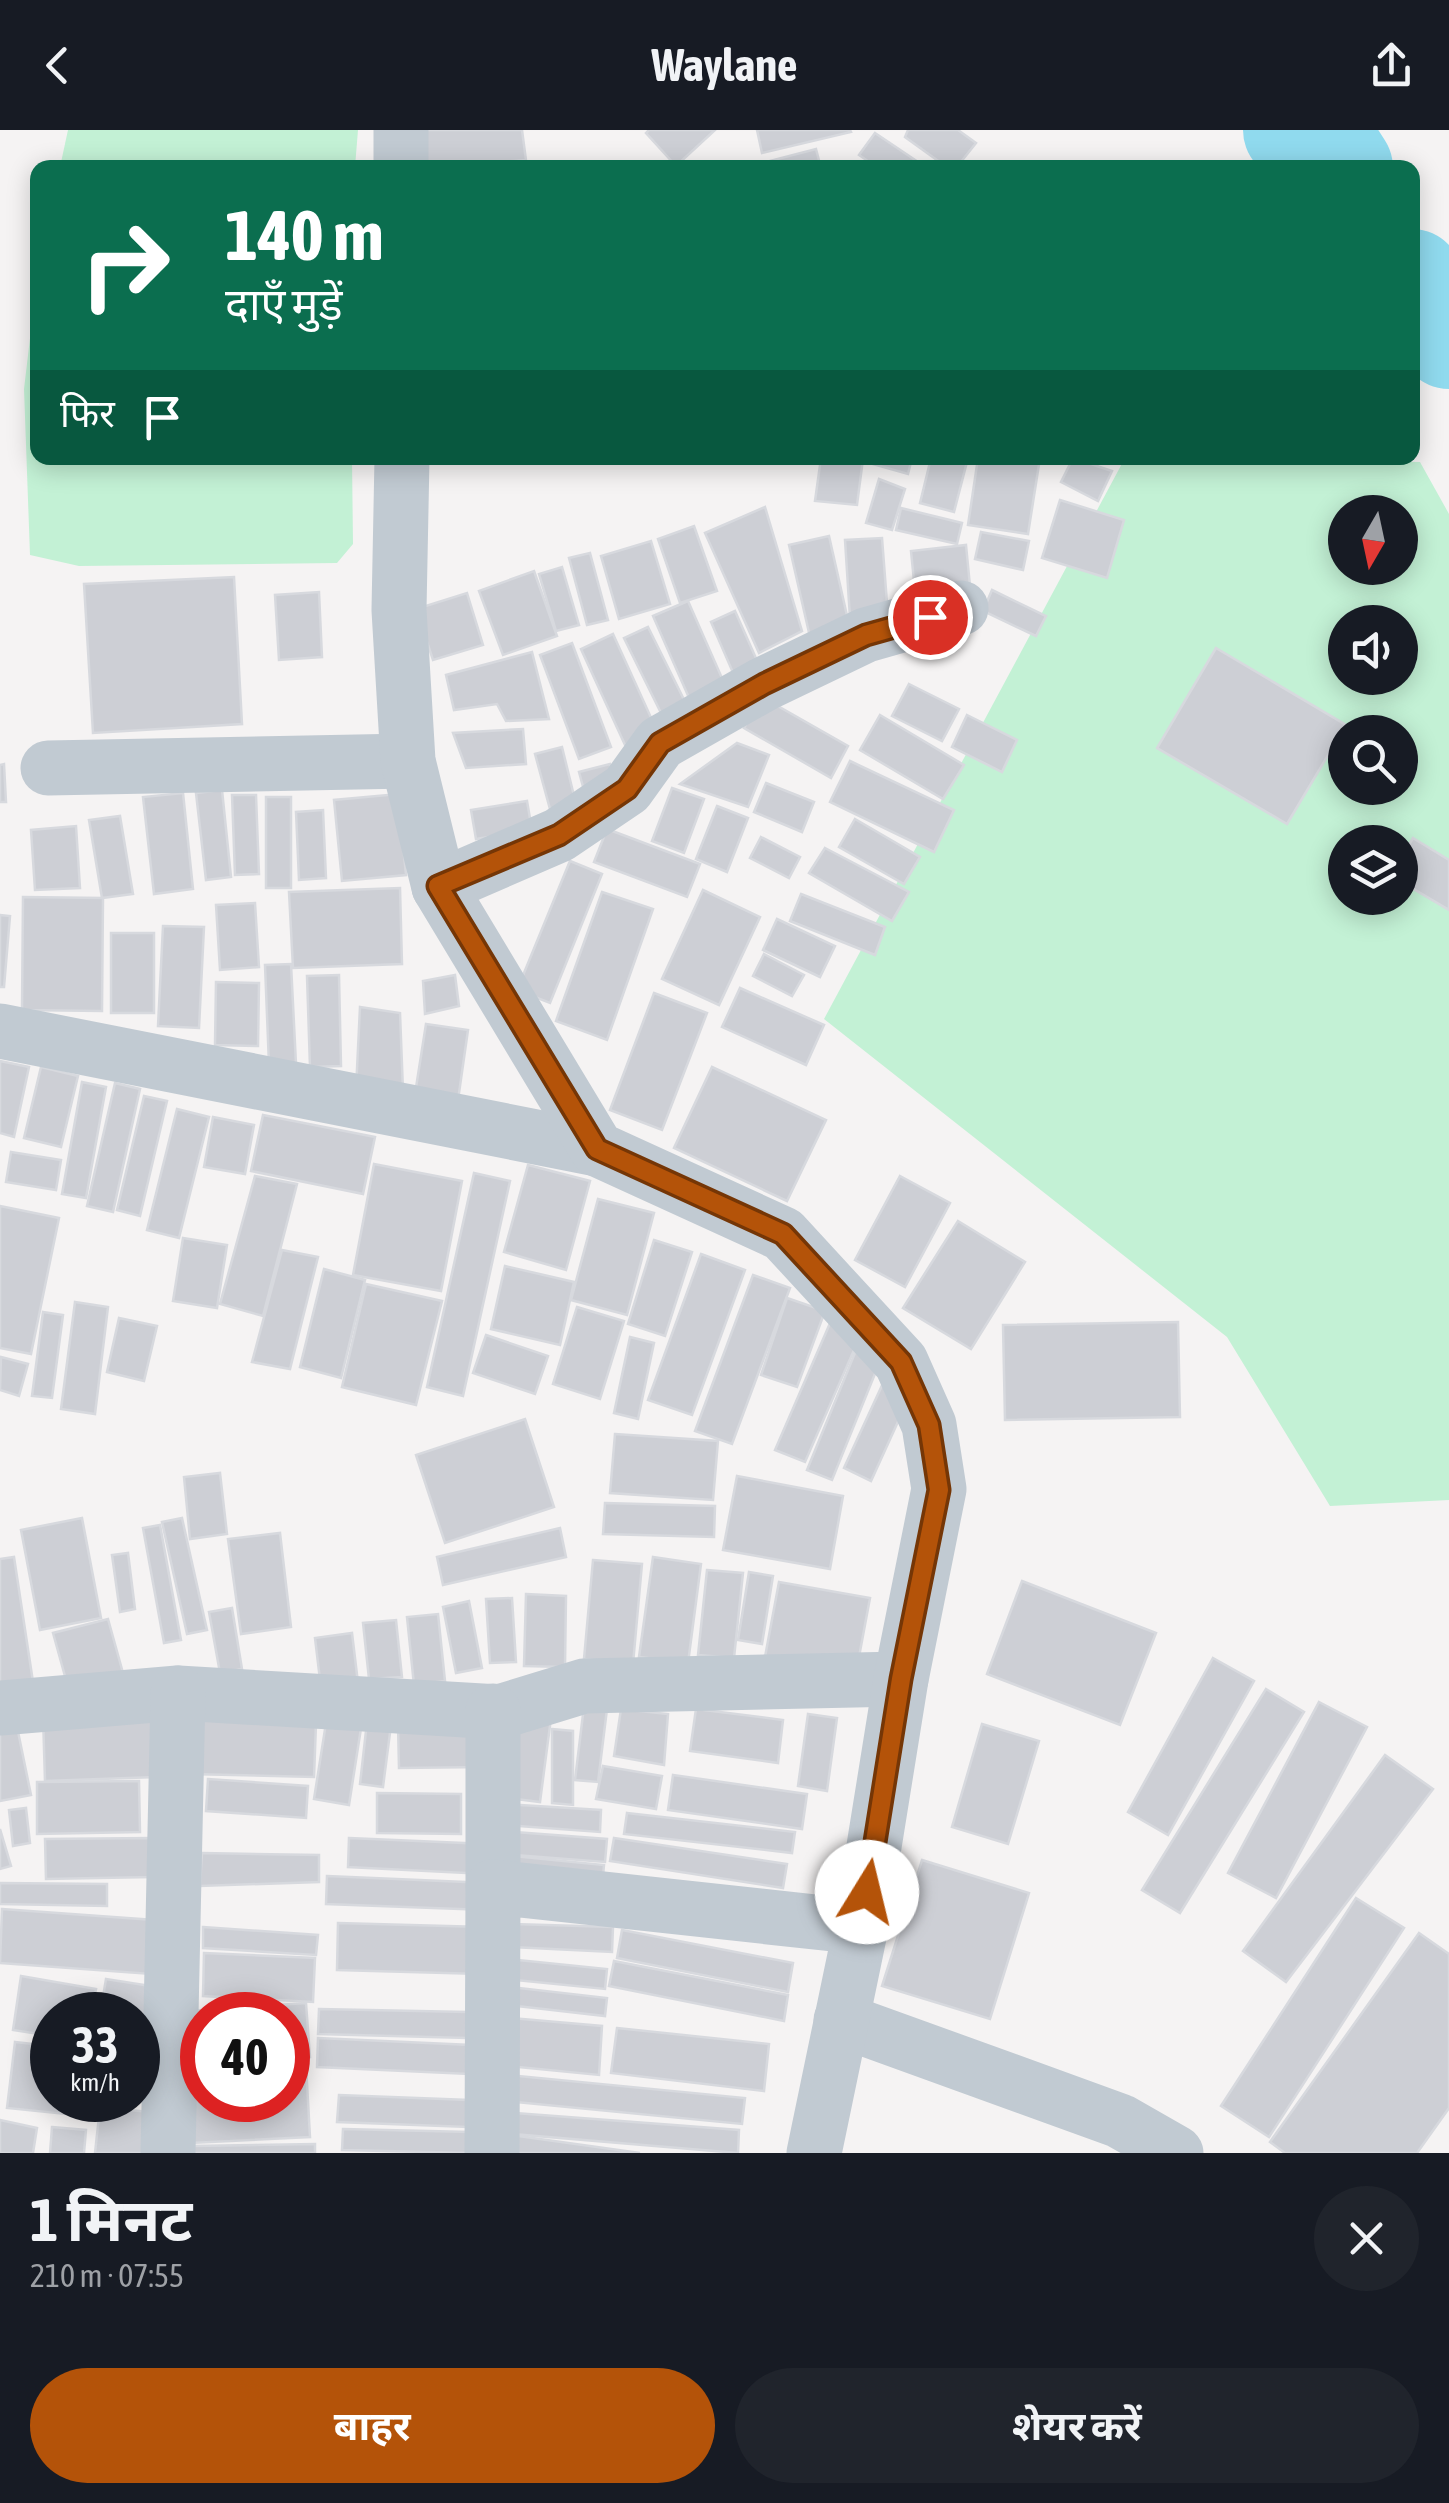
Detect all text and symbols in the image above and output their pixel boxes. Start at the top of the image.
icon: back [30,38,85,93]
icon: share [1364,38,1419,93]
text: Waylane [652,39,797,91]
text: 140 m [225,195,384,275]
icon: right [60,200,190,330]
text: दाएँ मुड़ें [225,278,343,330]
icon: arrive [135,390,190,445]
text: फिर [60,392,115,435]
north arrow [1328,495,1418,585]
map controls [1328,495,1418,915]
pin [888,575,973,660]
icon: arrive [903,590,958,645]
button: sound [1328,605,1418,695]
button: search [1328,715,1418,805]
button: layers [1328,825,1418,915]
position arrow [815,1840,919,1944]
speed limit sign: 40 [180,1992,310,2122]
text: 33 [71,2016,118,2074]
text: km/h [70,2068,120,2096]
text: 1 मिनट [30,2185,192,2254]
button: close [1314,2186,1419,2291]
text: 210 m · 07:55 [30,2257,184,2294]
button: बाहर [30,2368,715,2483]
button: शेयर करें [735,2368,1419,2483]

